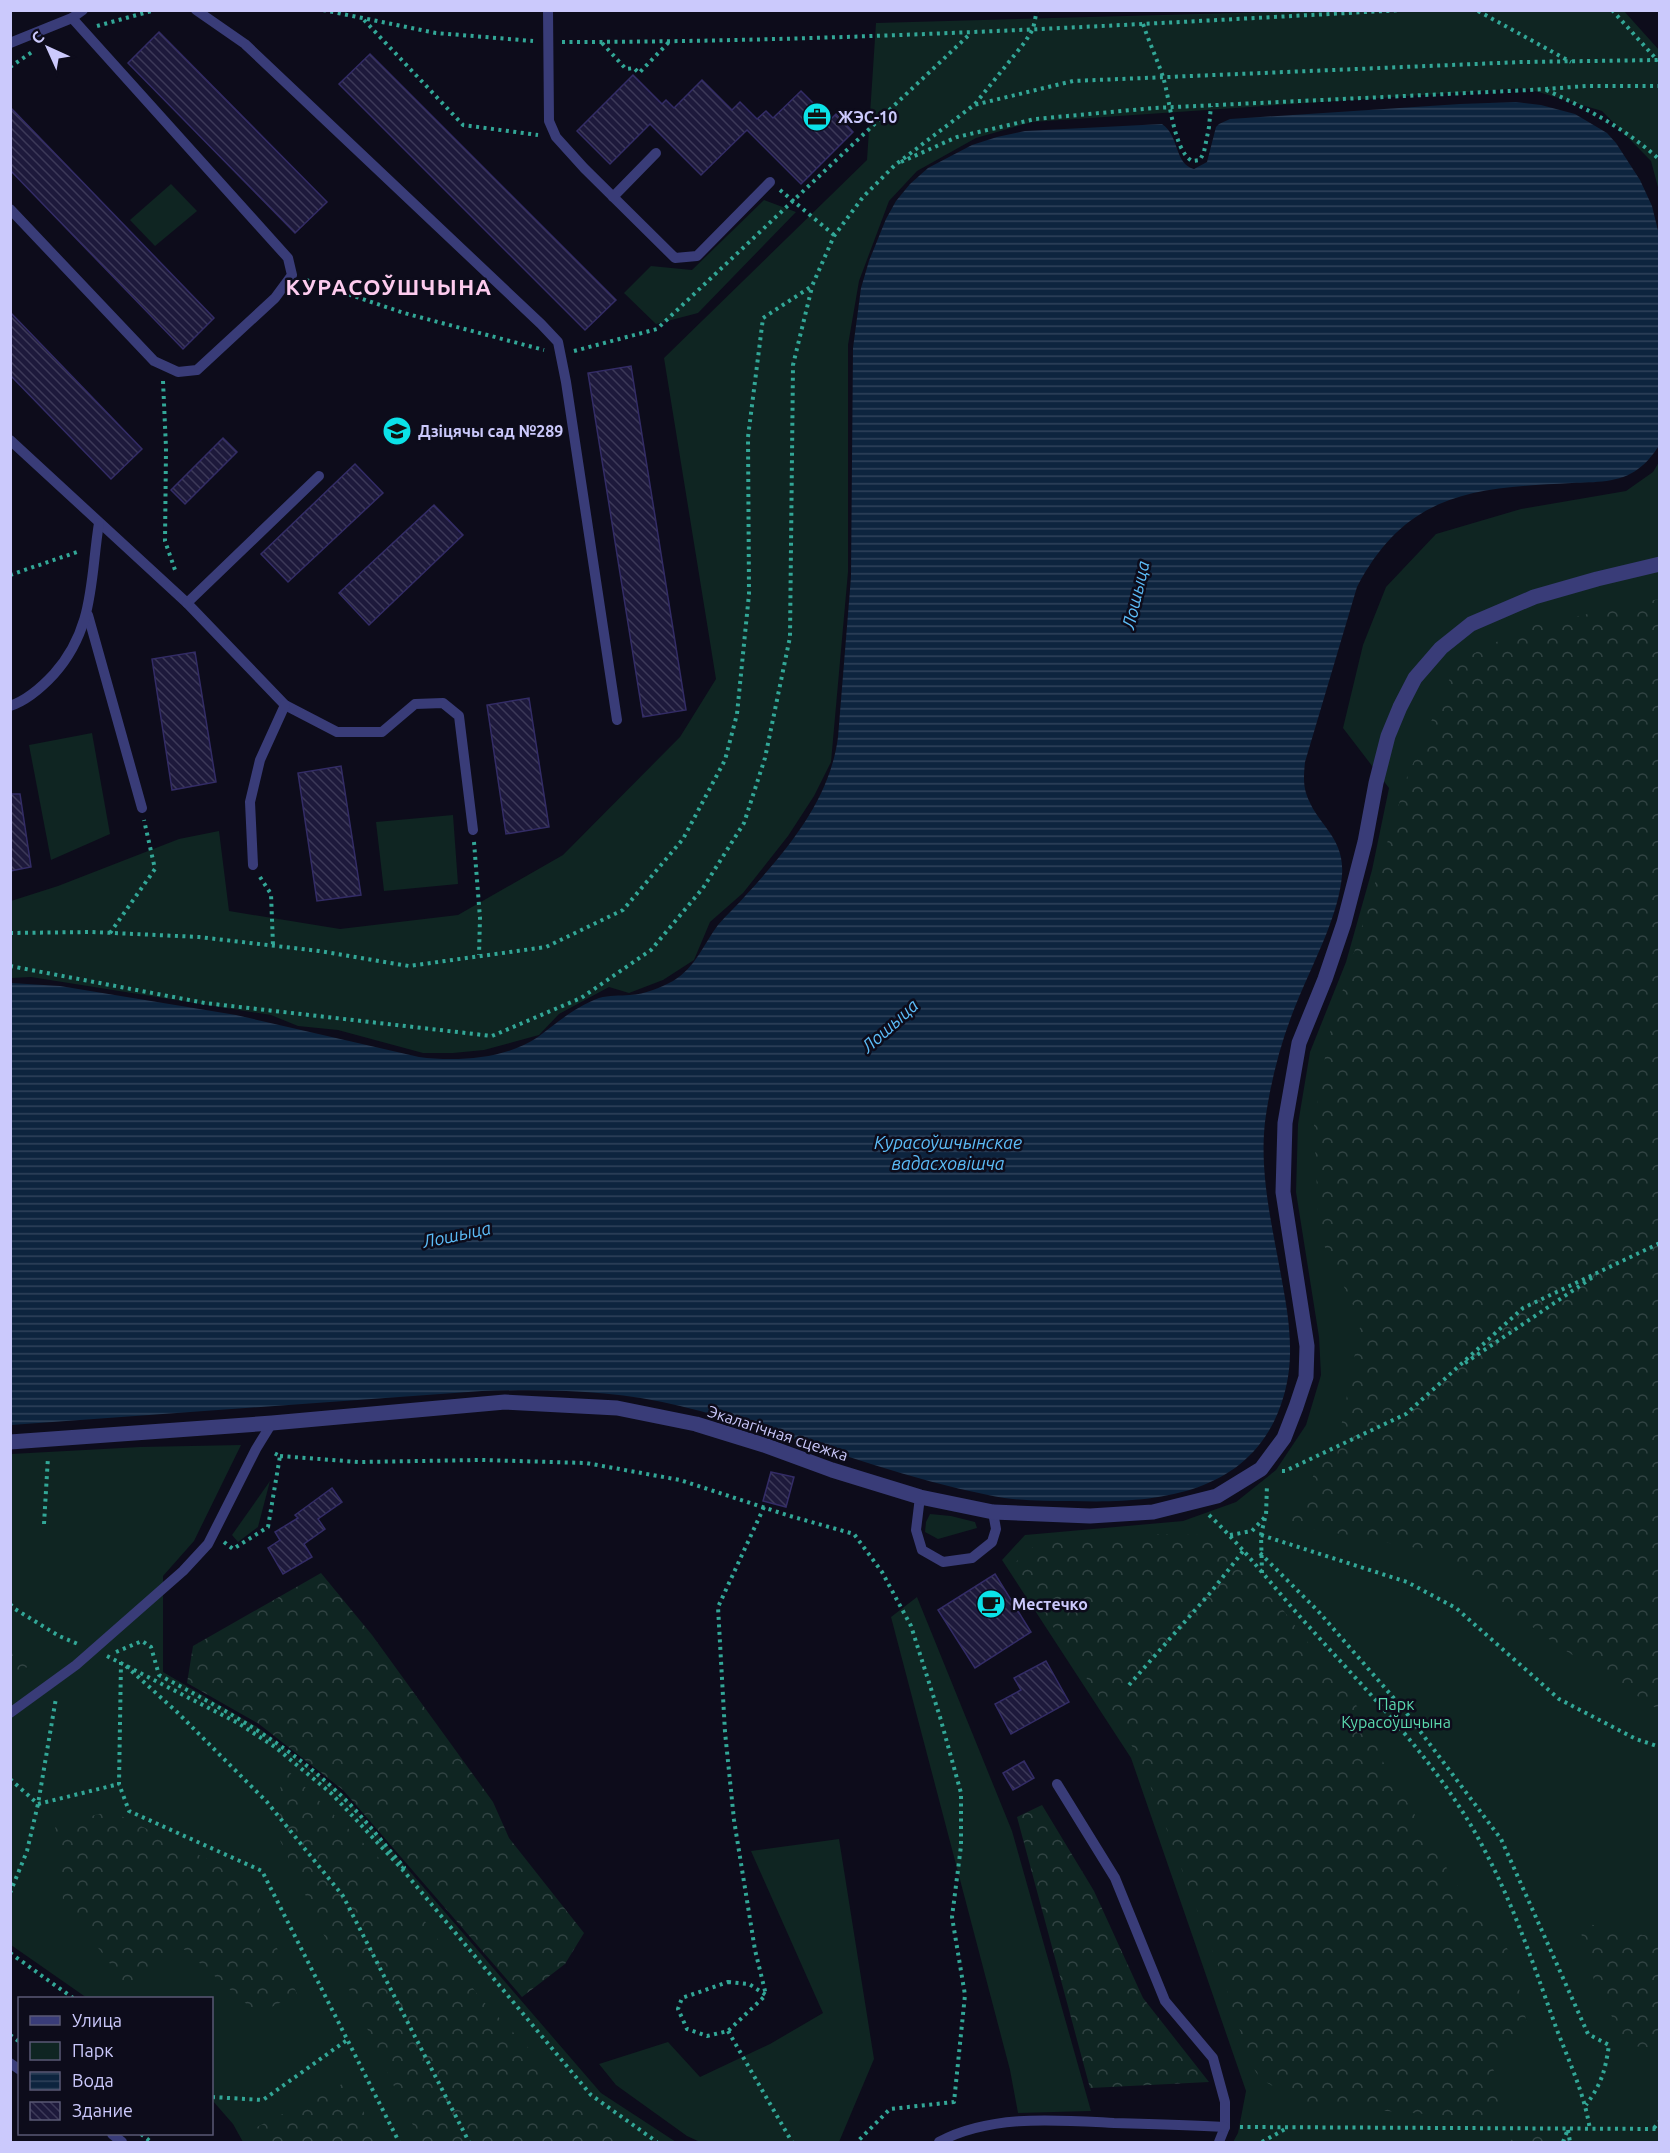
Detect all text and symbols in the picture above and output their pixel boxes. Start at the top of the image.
north arrow [18,18,78,78]
text: С [27,27,47,47]
office icon: ЖЭС-10 [801,101,833,133]
place label: ЖЭС-10 [838,108,897,126]
district label: КУРАСОЎШЧЫНА [285,274,493,299]
school or university icon: Дзіцячы сад №289 [381,415,413,447]
place label: Дзіцячы сад №289 [418,422,563,440]
water label: Лошыца [1117,559,1153,632]
water label: Лошыца [856,994,922,1057]
water label: Курасоўшчынскае вадасховішча [874,1132,1022,1173]
water label: Лошыца [420,1217,493,1251]
street label: Экалагічная сцежка [706,1402,850,1464]
cafe icon: Местечко [975,1588,1007,1620]
place label: Местечко [1012,1595,1088,1613]
park label: Парк Курасоўшчына [1341,1695,1451,1731]
legend [18,1997,213,2135]
text: Улица [72,2010,122,2030]
text: Парк [72,2040,113,2060]
text: Вода [72,2070,114,2090]
text: Здание [72,2100,133,2120]

